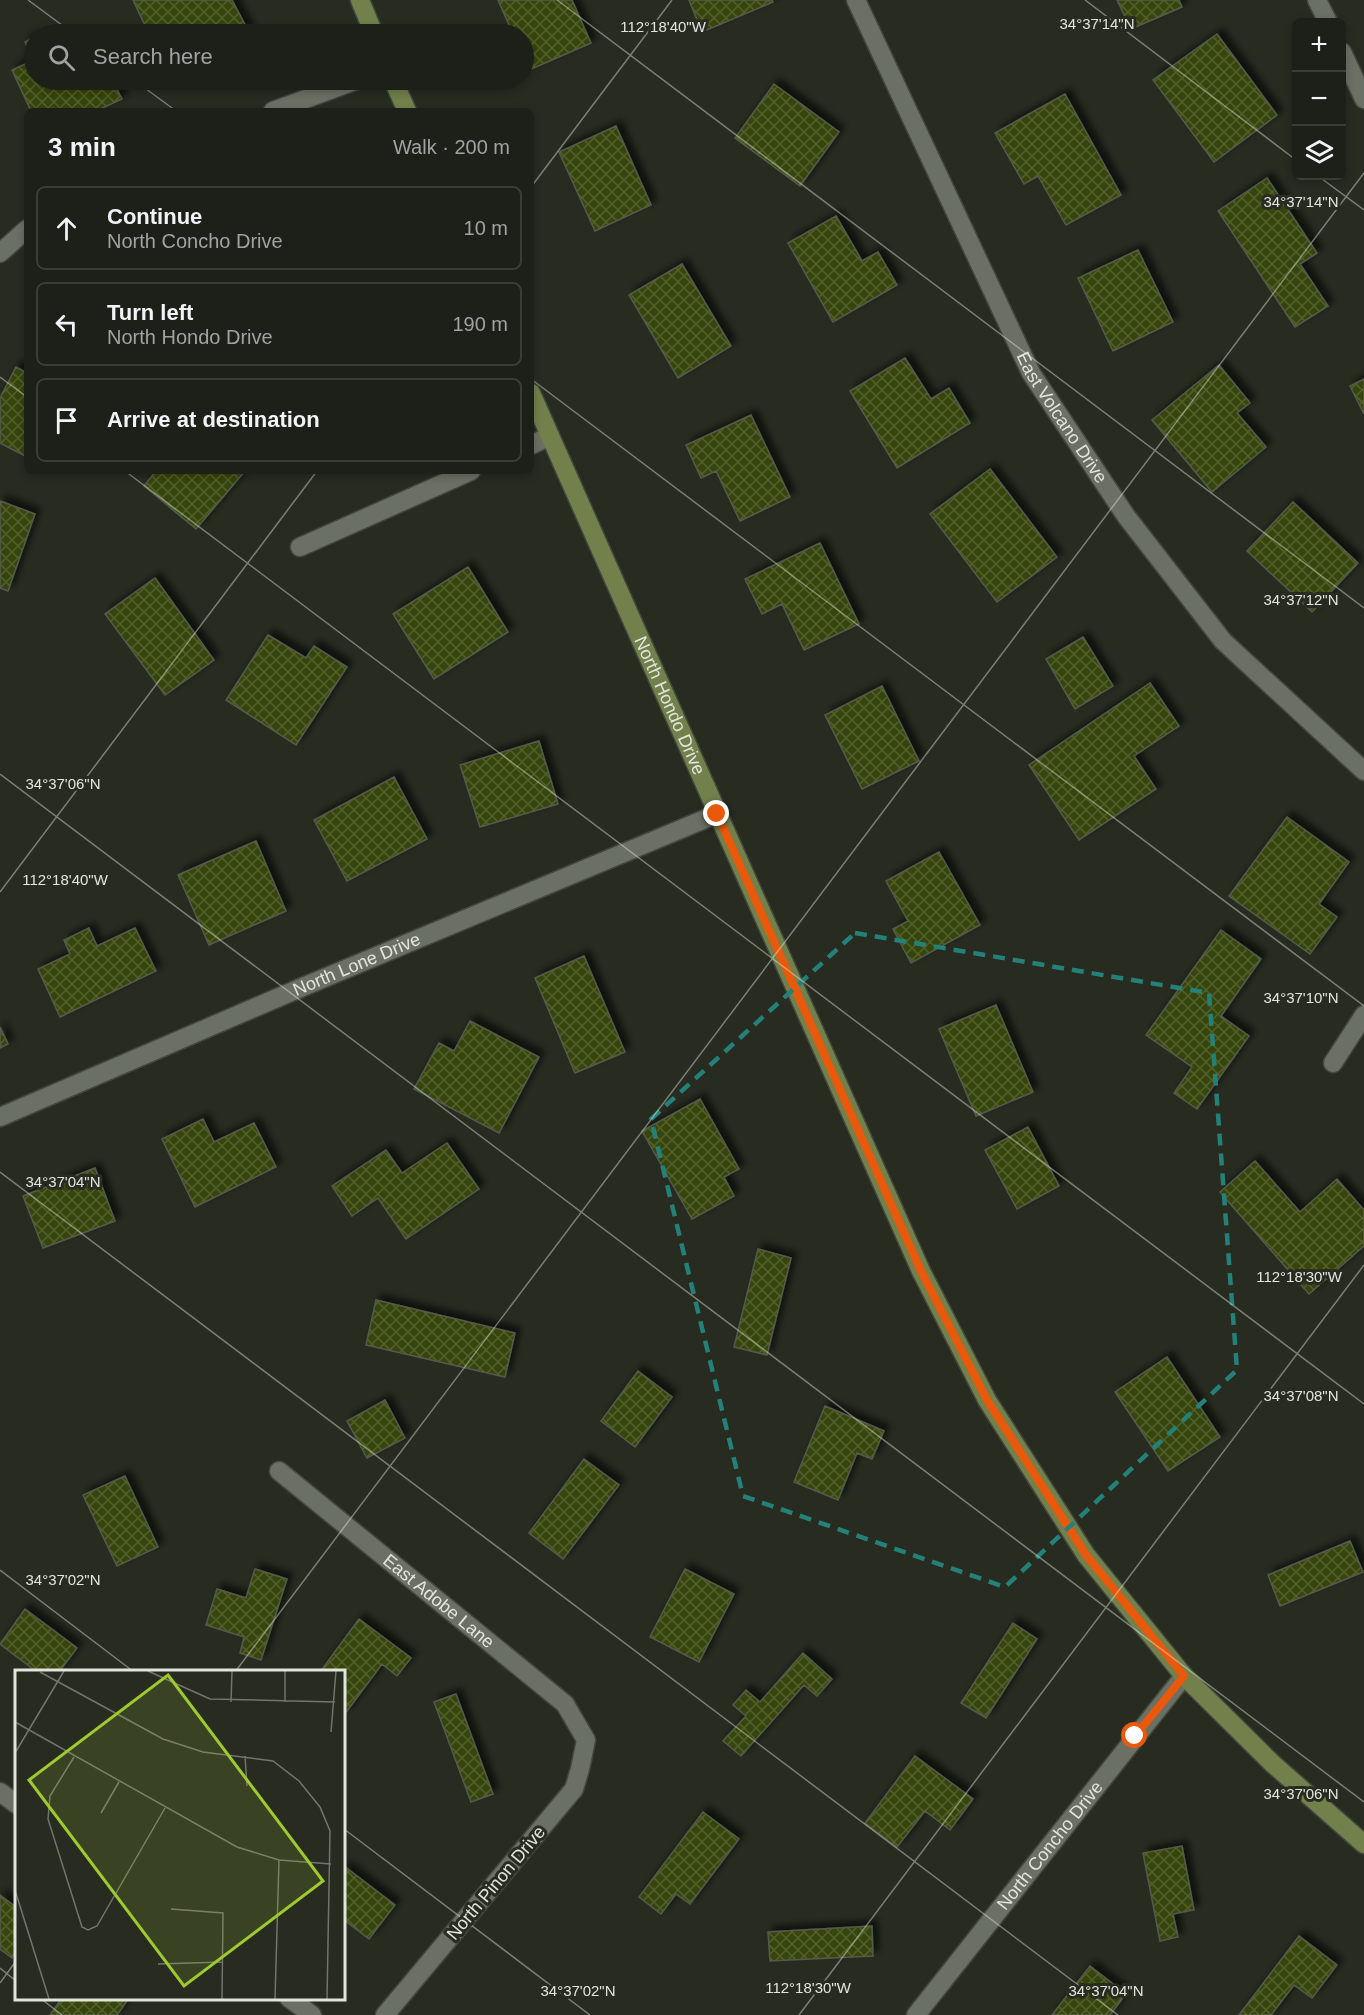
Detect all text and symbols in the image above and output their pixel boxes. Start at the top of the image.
text: 34°37'14"N [1059,15,1135,32]
text: 112°18'40"W [620,18,707,35]
map controls [1292,18,1346,180]
button: + [1292,18,1346,72]
search box [24,24,534,90]
icon: search [45,41,78,74]
text: Search here [93,44,213,69]
button: − [1292,72,1346,126]
button: layers [1292,126,1346,180]
text: 3 min [48,132,116,162]
text: Walk · 200 m [393,136,510,158]
text: 34°37'14"N [1263,193,1339,210]
text: Continue [107,204,202,229]
icon: ahead [50,212,83,245]
text: 10 m [464,217,508,239]
text: North Concho Drive [107,230,283,252]
text: Turn left [107,300,193,325]
icon: left [50,308,83,341]
text: 190 m [452,313,508,335]
text: North Hondo Drive [107,326,273,348]
street label: East Volcano Drive [1013,349,1111,487]
icon: arrive [50,404,83,437]
text: Arrive at destination [107,407,320,432]
text: 34°37'12"N [1263,591,1339,608]
street label: North Hondo Drive [630,633,709,778]
text: 34°37'06"N [25,775,101,792]
route end [703,800,729,826]
text: 112°18'40"W [22,871,109,888]
street label: North Lone Drive [290,929,423,1000]
text: 34°37'10"N [1263,989,1339,1006]
text: 34°37'04"N [25,1173,101,1190]
text: 112°18'30"W [1256,1268,1343,1285]
text: 34°37'08"N [1263,1387,1339,1404]
street label: East Adobe Lane [379,1550,498,1652]
text: 34°37'02"N [25,1571,101,1588]
inset map [15,1670,345,2000]
route start [1121,1722,1147,1748]
street label: North Concho Drive [993,1777,1107,1914]
text: 34°37'06"N [1263,1785,1339,1802]
street label: North Pinon Drive [443,1822,549,1944]
text: 112°18'30"W [765,1979,852,1996]
text: 34°37'02"N [540,1982,616,1999]
text: 34°37'04"N [1068,1982,1144,1999]

